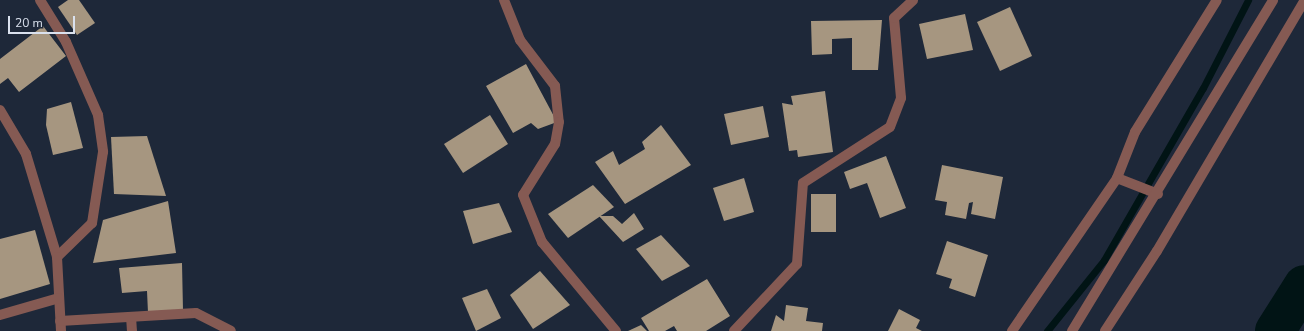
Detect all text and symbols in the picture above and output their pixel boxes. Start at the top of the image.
scale bar [10,8,77,34]
text: 20 m [15,15,43,31]

